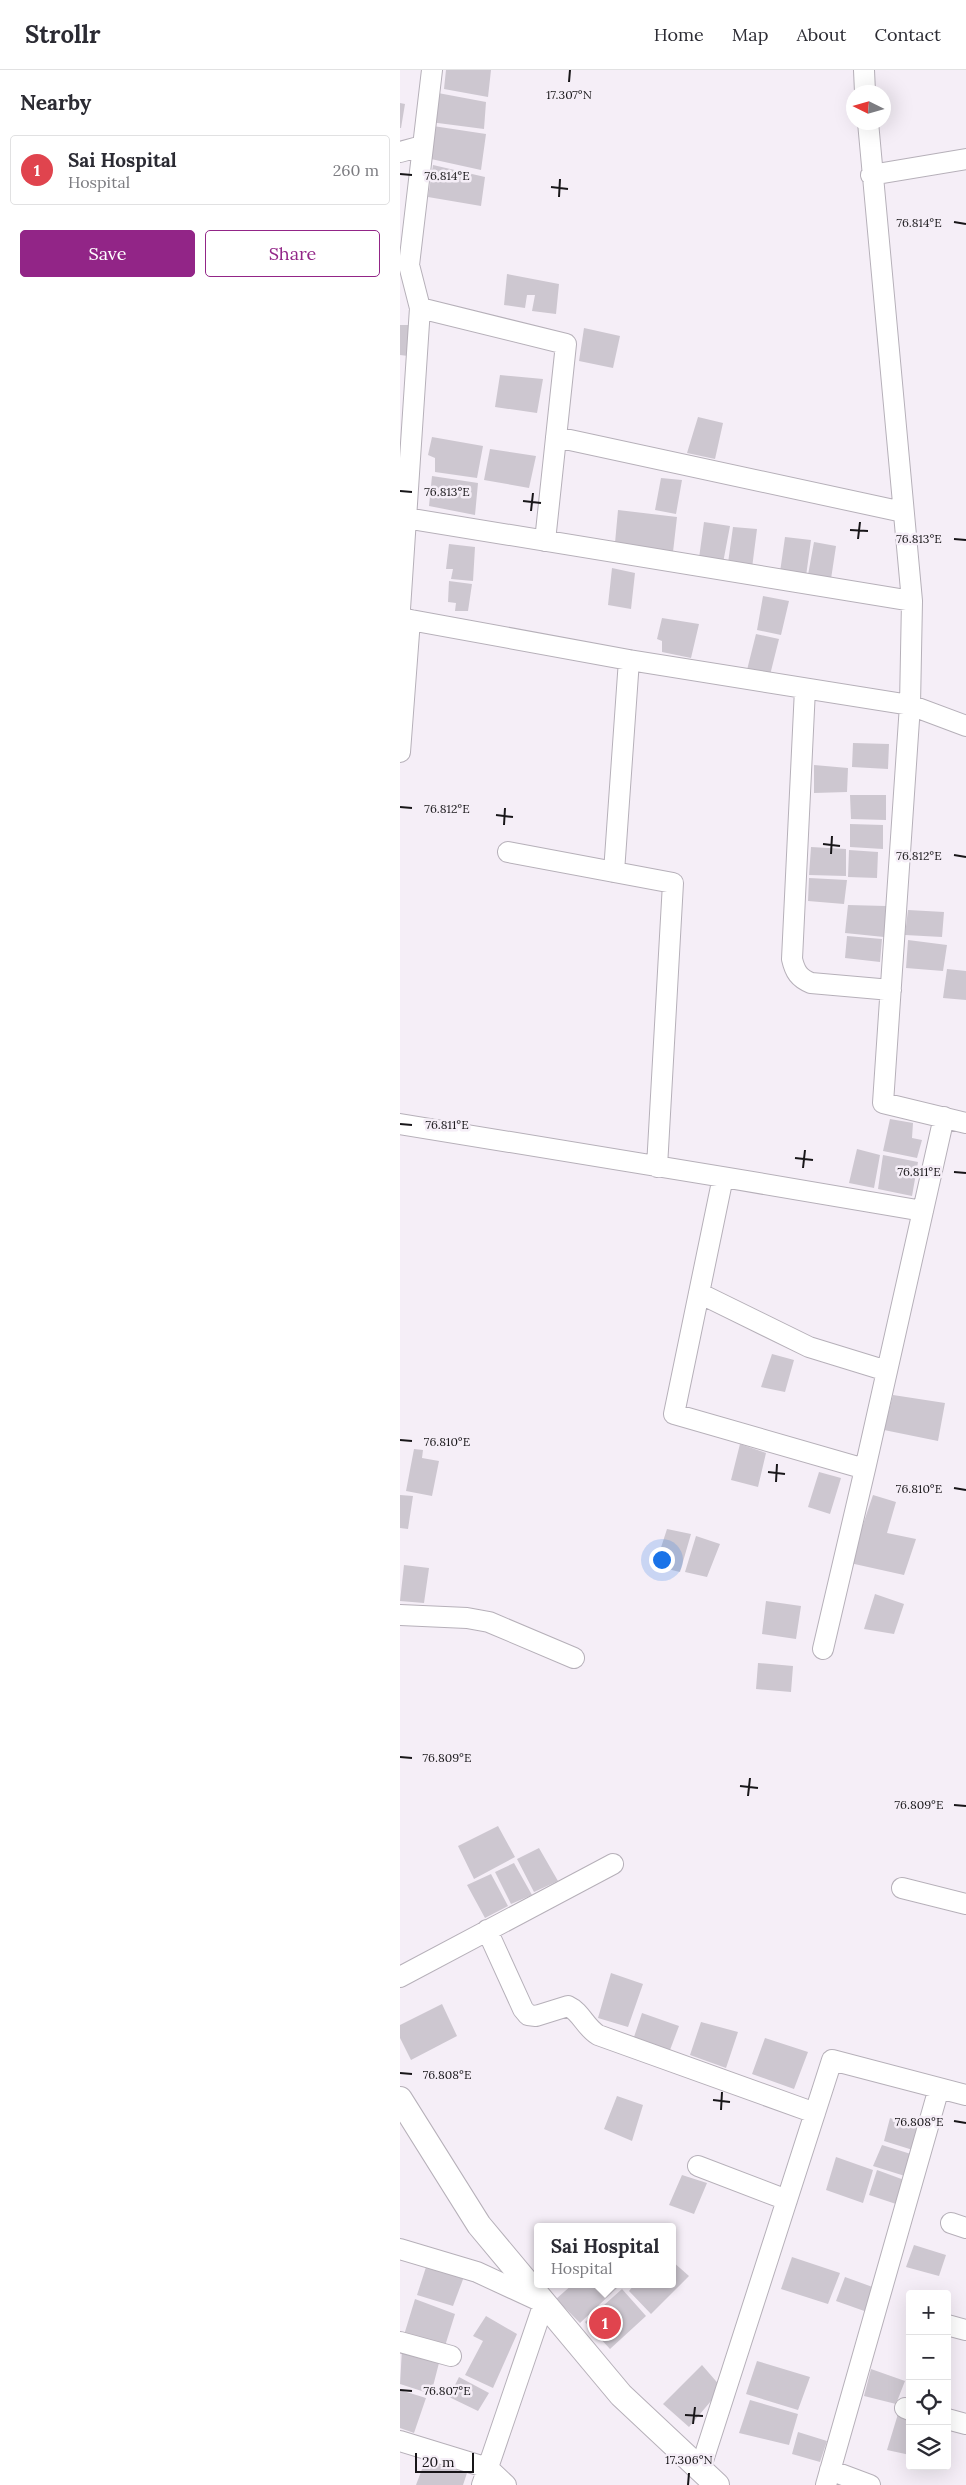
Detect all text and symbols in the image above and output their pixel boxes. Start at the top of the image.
text: Strollr [25,19,100,50]
text: Home [654,23,704,46]
text: Map [732,23,768,46]
text: About [796,23,846,46]
text: Contact [874,23,941,46]
north arrow [846,85,891,130]
text: 17.307°N [546,87,592,102]
text: Nearby [20,89,91,116]
text: Sai Hospital [68,148,177,172]
text: 1 [34,160,40,180]
text: 260 m [333,160,379,180]
text: 76.814°E [424,168,470,183]
text: Hospital [68,172,130,192]
text: 76.814°E [896,215,942,230]
button: Save [20,230,195,277]
button: Share [205,230,380,277]
text: 76.813°E [424,484,470,499]
text: 76.813°E [896,531,942,546]
text: 76.812°E [424,801,470,816]
text: 76.812°E [896,848,942,863]
text: 76.811°E [425,1117,469,1132]
text: 76.811°E [897,1164,941,1179]
text: 76.810°E [424,1434,470,1449]
text: 76.810°E [896,1481,942,1496]
your location [649,1547,675,1573]
text: 76.809°E [423,1750,471,1765]
text: 76.809°E [895,1797,943,1812]
text: 76.808°E [423,2067,471,2082]
text: 76.808°E [895,2114,943,2129]
popup [534,2223,676,2288]
text: Sai Hospital [551,2234,659,2258]
text: Hospital [551,2258,613,2278]
map controls [906,2290,951,2470]
button: + [906,2290,951,2335]
pin: 1 [589,2304,621,2342]
button: − [906,2335,951,2380]
button: locate [906,2380,951,2425]
text: 76.807°E [423,2383,471,2398]
button: layers [906,2425,951,2470]
scale bar [415,2450,474,2473]
text: 17.306°N [665,2452,713,2467]
text: 20 m [422,2453,454,2471]

